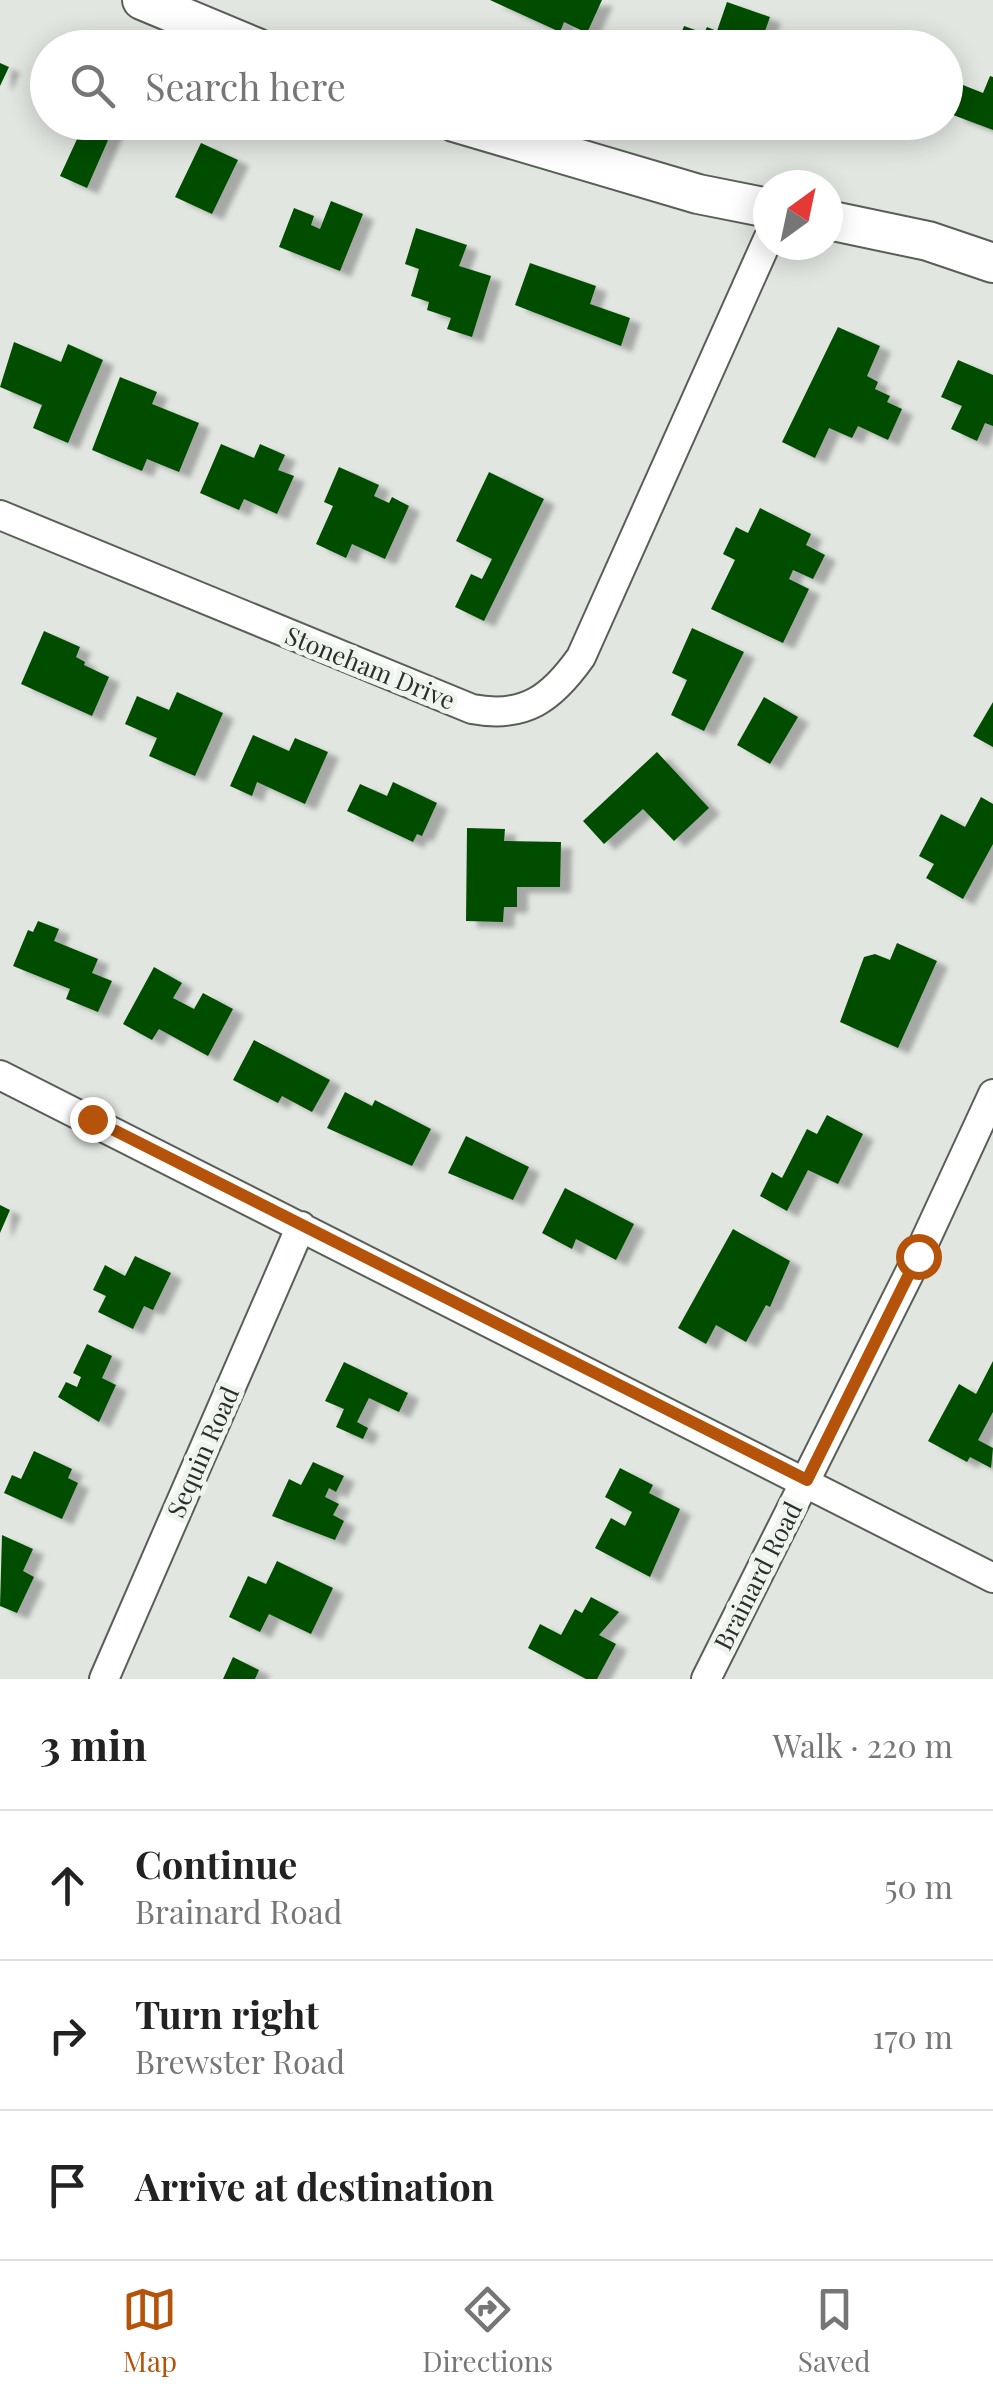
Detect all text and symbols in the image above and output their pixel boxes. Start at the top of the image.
search box [30,30,963,140]
icon: search [65,58,120,113]
text: Search here [145,60,346,111]
north arrow [753,170,843,260]
street label: Stoneham Drive [281,618,460,716]
route end [70,1097,116,1143]
route start [896,1234,942,1280]
street label: Sequin Road [158,1381,245,1522]
street label: Brainard Road [705,1496,808,1655]
text: 3 min [40,1716,147,1772]
text: Walk · 220 m [773,1723,953,1766]
text: Continue [135,1838,297,1889]
icon: ahead [40,1858,95,1913]
text: 50 m [884,1864,953,1907]
text: Brainard Road [135,1889,342,1932]
text: Turn right [135,1988,319,2039]
icon: right [40,2008,95,2063]
text: 170 m [873,2014,953,2057]
text: Brewster Road [135,2039,345,2082]
icon: arrive [40,2158,95,2213]
text: Arrive at destination [135,2160,494,2211]
tab: Map [122,2282,177,2379]
tab: Directions [422,2282,553,2379]
tab: Saved [798,2282,871,2379]

